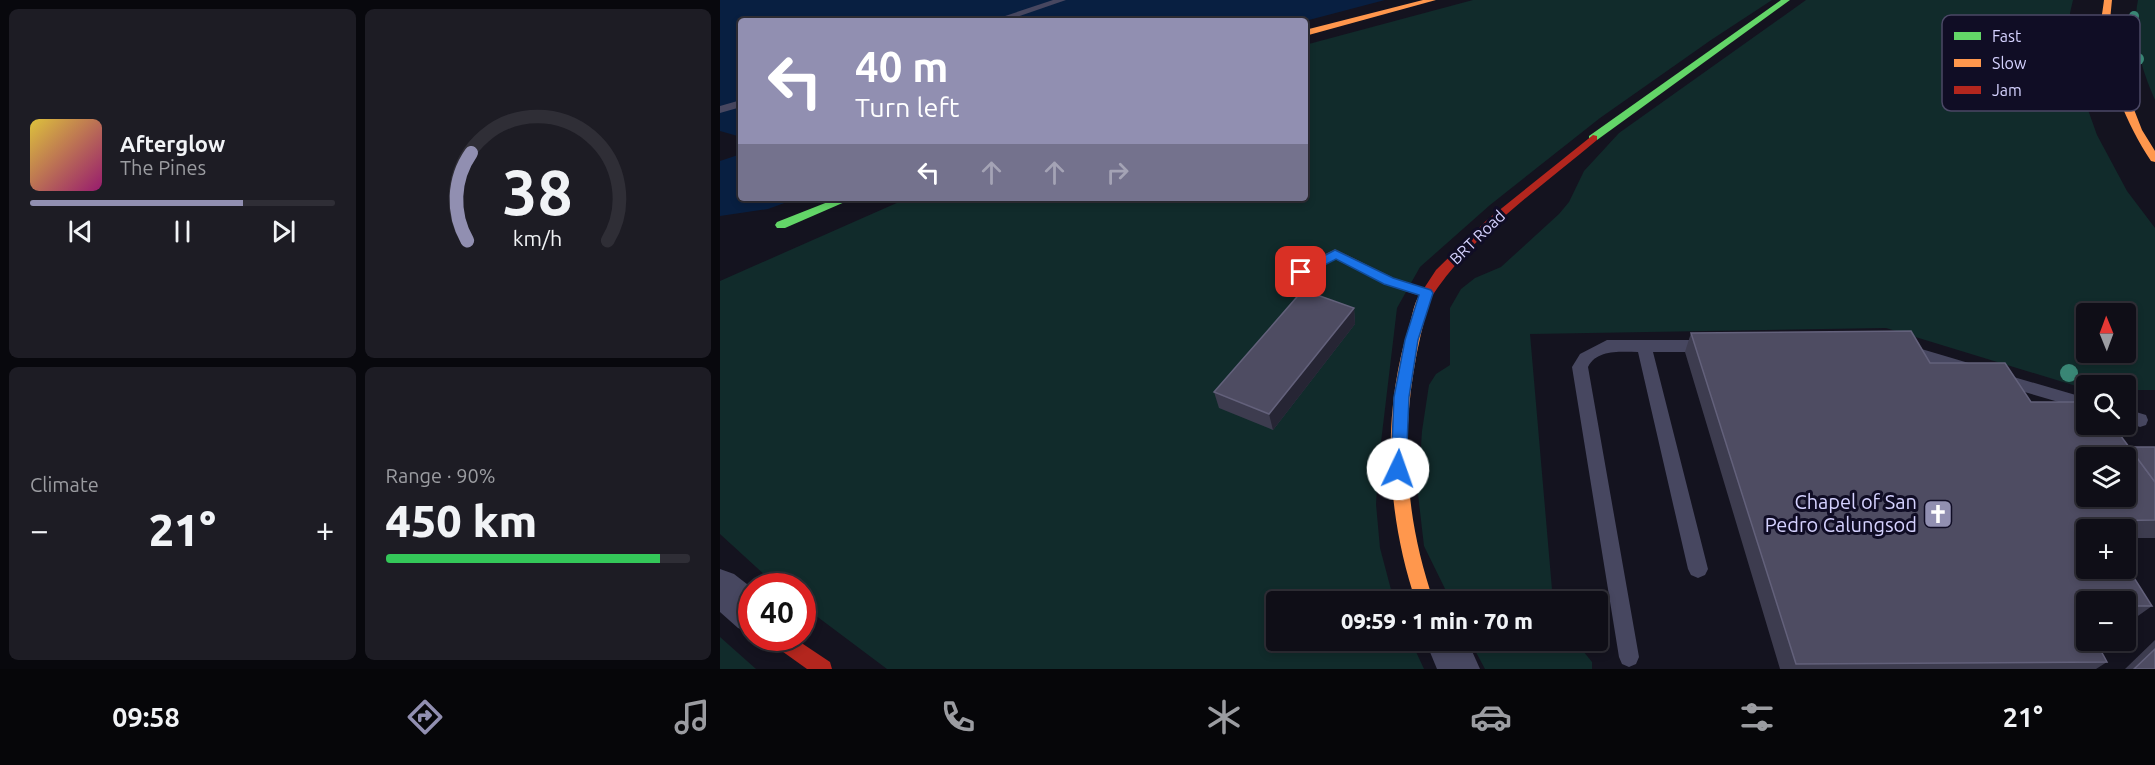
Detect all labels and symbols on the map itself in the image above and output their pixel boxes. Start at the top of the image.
legend [1942,15,2140,111]
text: Fast [1992,27,2022,45]
text: Slow [1992,54,2027,72]
text: Jam [1992,81,2022,99]
street label: BRT Road [1446,206,1508,268]
pin [1275,246,1326,297]
north arrow [2076,303,2136,363]
position arrow [1366,437,1430,501]
place label: Chapel of San Pedro Calungsod [1765,490,1917,536]
church icon: Chapel of San Pedro Calungsod [1922,498,1954,530]
speed limit sign: 40 [738,573,816,651]

